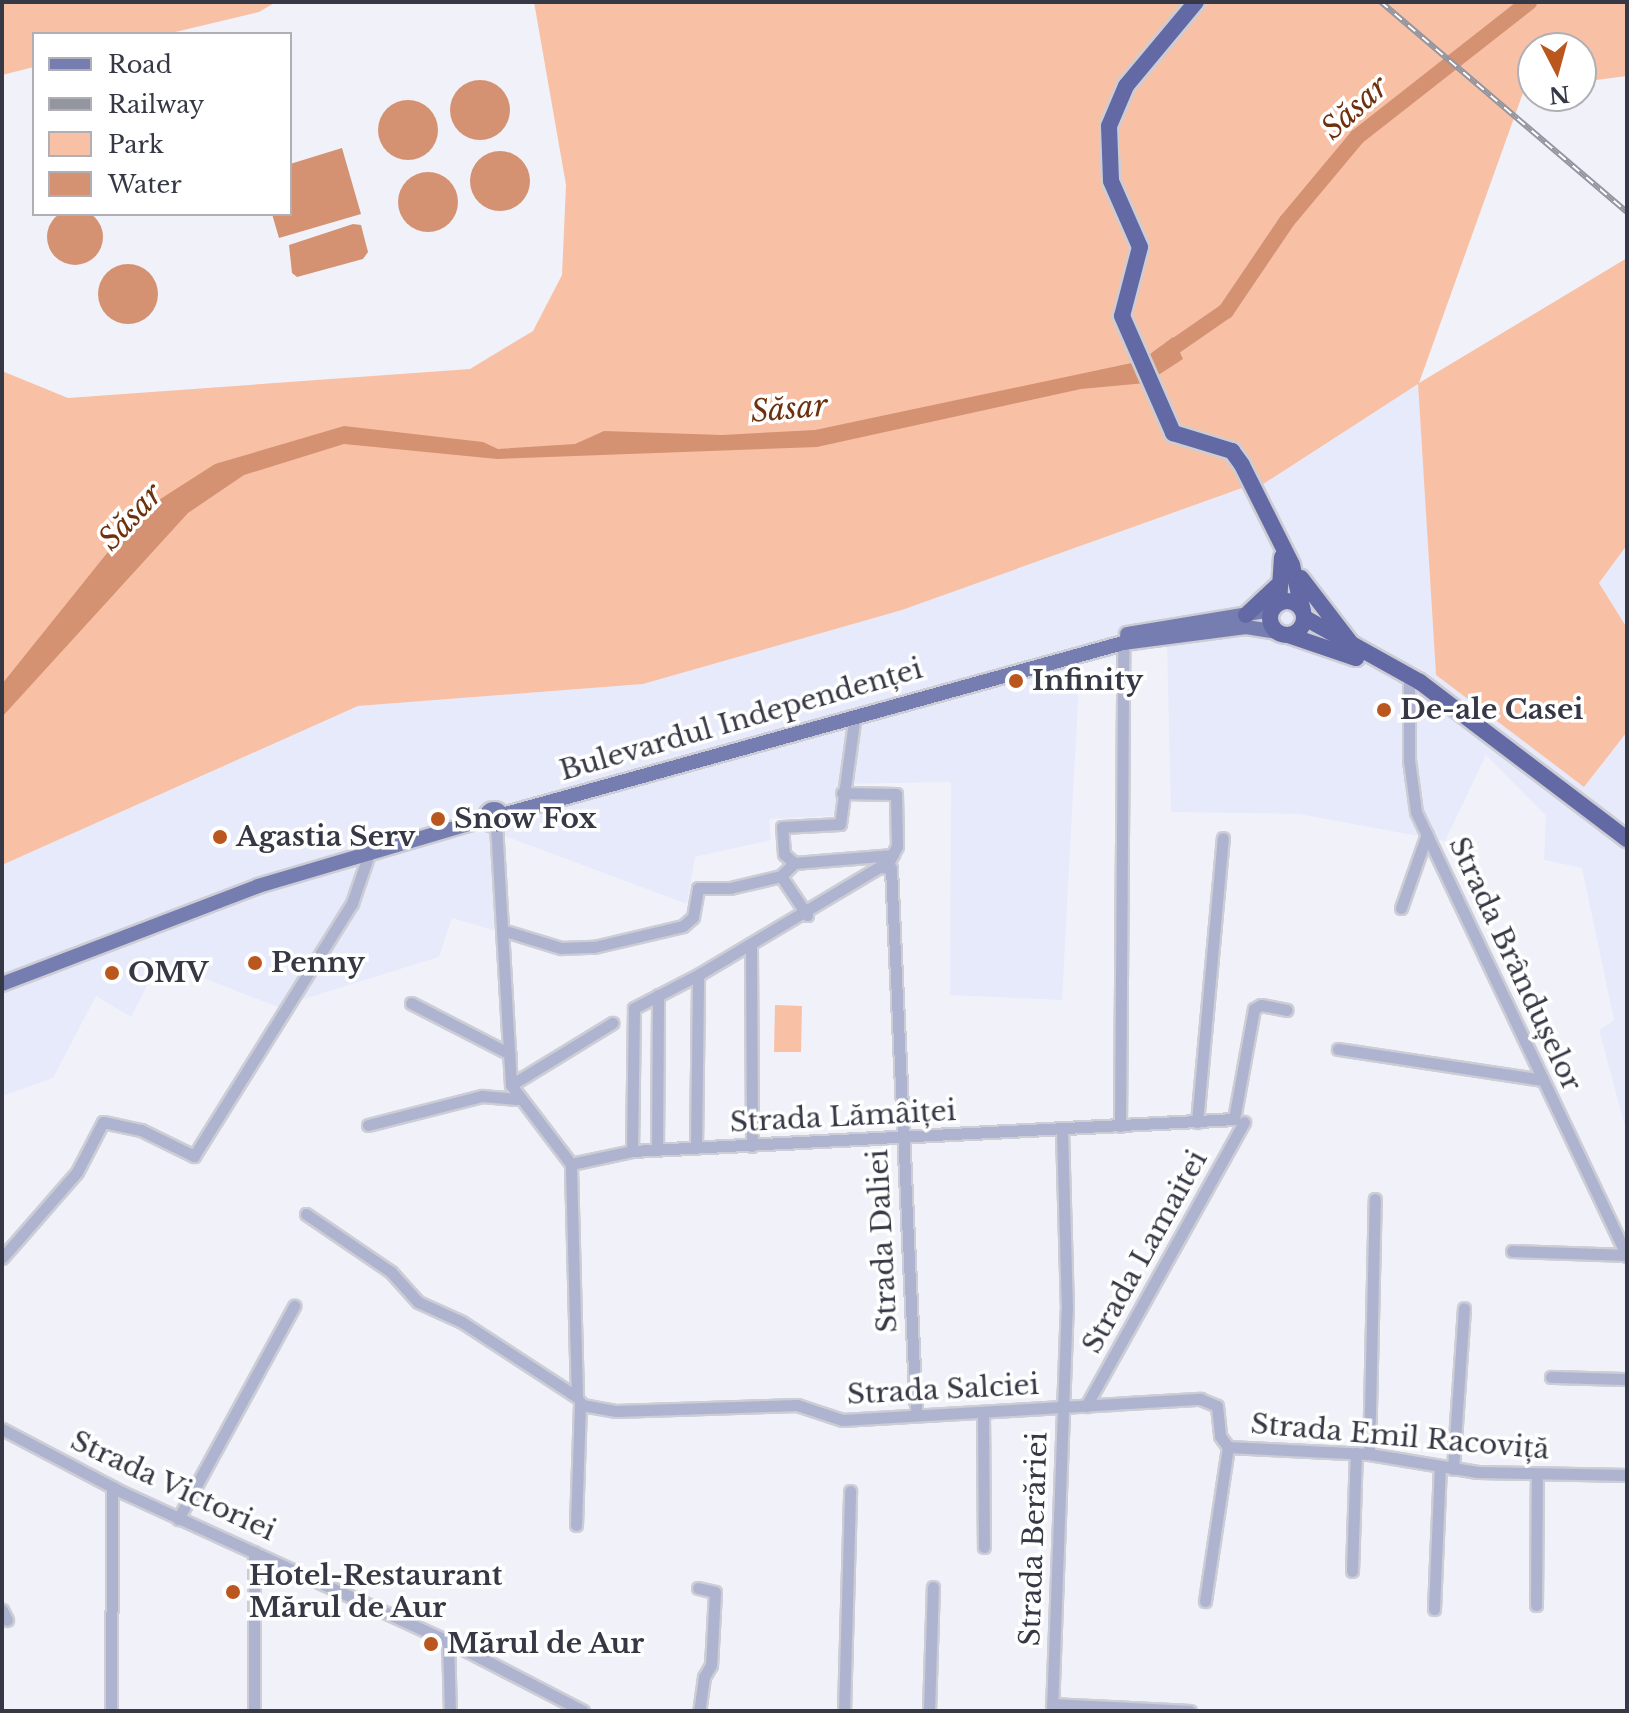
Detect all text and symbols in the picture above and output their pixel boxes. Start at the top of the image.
legend [32,32,292,216]
north arrow [1517,32,1597,112]
text: Road [108,50,172,79]
water label: Săsar [1314,69,1396,147]
text: N [1548,80,1571,109]
text: Railway [108,90,204,119]
text: Park [108,130,164,159]
text: Water [108,170,182,199]
water label: Săsar [749,388,829,430]
water label: Săsar [92,476,170,558]
street label: Bulevardul Independenței [556,652,926,788]
place label: Infinity [1032,664,1143,698]
marker: Infinity [1007,672,1025,690]
place label: De-ale Casei [1400,693,1583,727]
marker: De-ale Casei [1375,701,1393,719]
place label: Snow Fox [454,802,597,836]
marker: Snow Fox [429,810,447,828]
place label: Agastia Serv [236,820,416,854]
marker: Agastia Serv [211,828,229,846]
street label: Strada Brândușelor [1441,832,1589,1096]
place label: Penny [271,946,365,980]
marker: Penny [246,954,264,972]
place label: OMV [128,956,209,990]
marker: OMV [103,964,121,982]
street label: Strada Lămâiței [729,1094,957,1140]
street label: Strada Lamaitei [1075,1145,1215,1359]
street label: Strada Daliei [861,1148,905,1334]
street label: Strada Salciei [846,1368,1040,1412]
street label: Strada Emil Racoviță [1249,1407,1551,1467]
street label: Strada Victoriei [65,1424,281,1548]
street label: Strada Berăriei [1013,1431,1055,1647]
place label: Hotel-Restaurant Mărul de Aur [249,1559,503,1625]
marker: Hotel-Restaurant Mărul de Aur [224,1583,242,1601]
place label: Mărul de Aur [447,1627,645,1661]
marker: Mărul de Aur [422,1635,440,1653]

